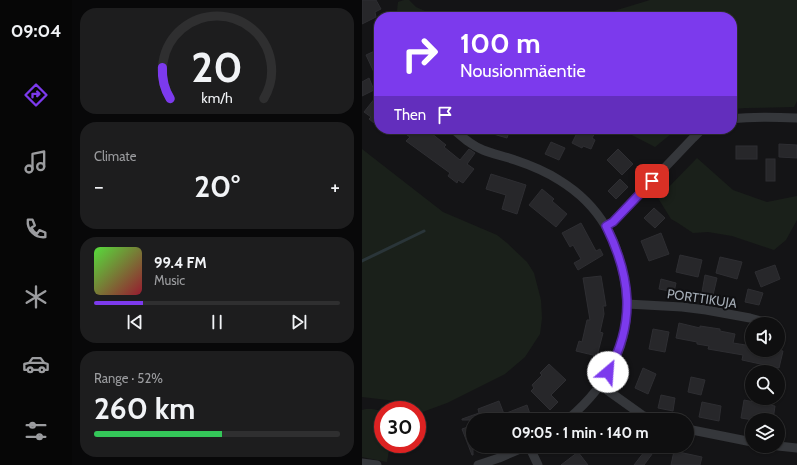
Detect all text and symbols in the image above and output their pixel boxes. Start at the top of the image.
text: 09:04 [11,20,61,42]
text: 100 m [460,26,541,60]
icon: right [394,28,446,80]
text: 20 [191,42,243,92]
text: Nousionmäentie [460,60,586,82]
icon: directions [22,81,50,109]
text: km/h [201,89,233,107]
icon: arrive [434,104,456,126]
text: Then [394,106,426,124]
icon: music [22,148,50,176]
text: Climate [94,148,136,164]
pin [635,164,669,198]
text: 20° [194,168,240,205]
icon: arrive [641,170,663,192]
text: − [94,173,104,200]
text: + [330,173,340,200]
icon: phone [22,215,50,243]
text: 99.4 FM [154,254,207,272]
text: Music [154,272,185,288]
icon: climate [22,283,50,311]
street label: PORTTIKUJA [666,285,738,311]
icon: previous [124,311,146,333]
icon: pause [206,311,228,333]
icon: next [288,311,310,333]
map controls [745,317,785,453]
button: sound [745,317,785,357]
icon: car [22,350,50,378]
position arrow [587,351,629,393]
button: search [745,365,785,405]
text: Range · 52% [94,370,163,386]
text: 260 km [94,390,195,427]
speed limit sign: 30 [374,401,426,453]
button: layers [745,413,785,453]
icon: filters [22,417,50,445]
text: 09:05 · 1 min · 140 m [511,424,649,442]

